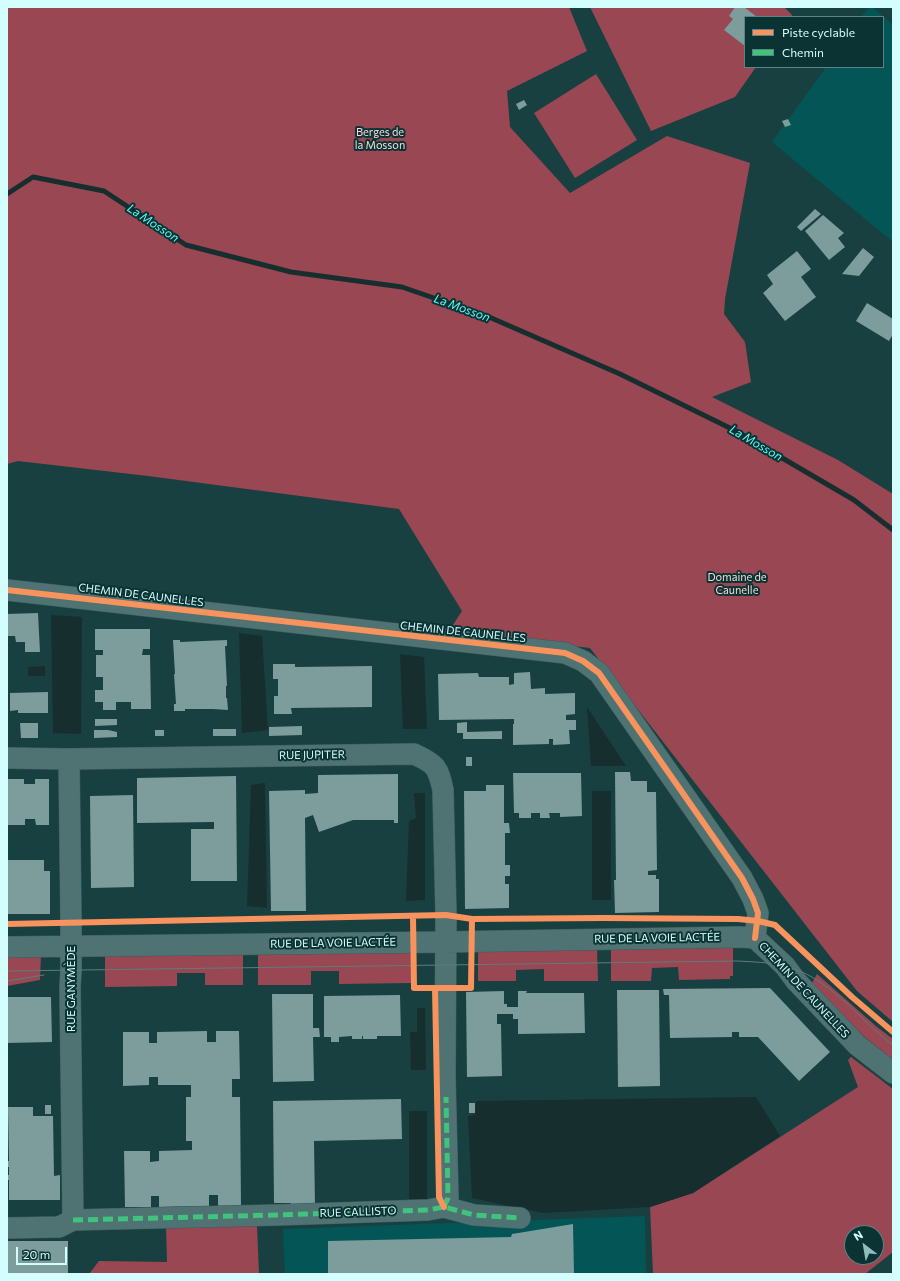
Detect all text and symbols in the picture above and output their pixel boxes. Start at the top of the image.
legend [744,16,884,68]
text: Piste cyclable [782,25,855,39]
text: Chemin [782,45,824,59]
park label: Berges de la Mosson [355,125,405,151]
water label: La Mosson [124,201,182,245]
water label: La Mosson [432,291,492,325]
water label: La Mosson [727,422,785,464]
park label: Domaine de Caunelle [707,570,767,596]
street label: CHEMIN DE CAUNELLES [78,581,204,609]
street label: CHEMIN DE CAUNELLES [400,619,526,645]
street label: RUE JUPITER [279,748,345,762]
street label: RUE DE LA VOIE LACTÉE [594,930,720,946]
street label: RUE DE LA VOIE LACTÉE [270,935,396,951]
street label: CHEMIN DE CAUNELLES [756,939,852,1041]
street label: RUE GANYMÈDE [64,946,78,1032]
street label: RUE CALLISTO [319,1204,397,1220]
north arrow [844,1225,884,1265]
text: N [851,1227,865,1243]
scale bar [18,1239,69,1265]
text: 20 m [23,1247,50,1261]

